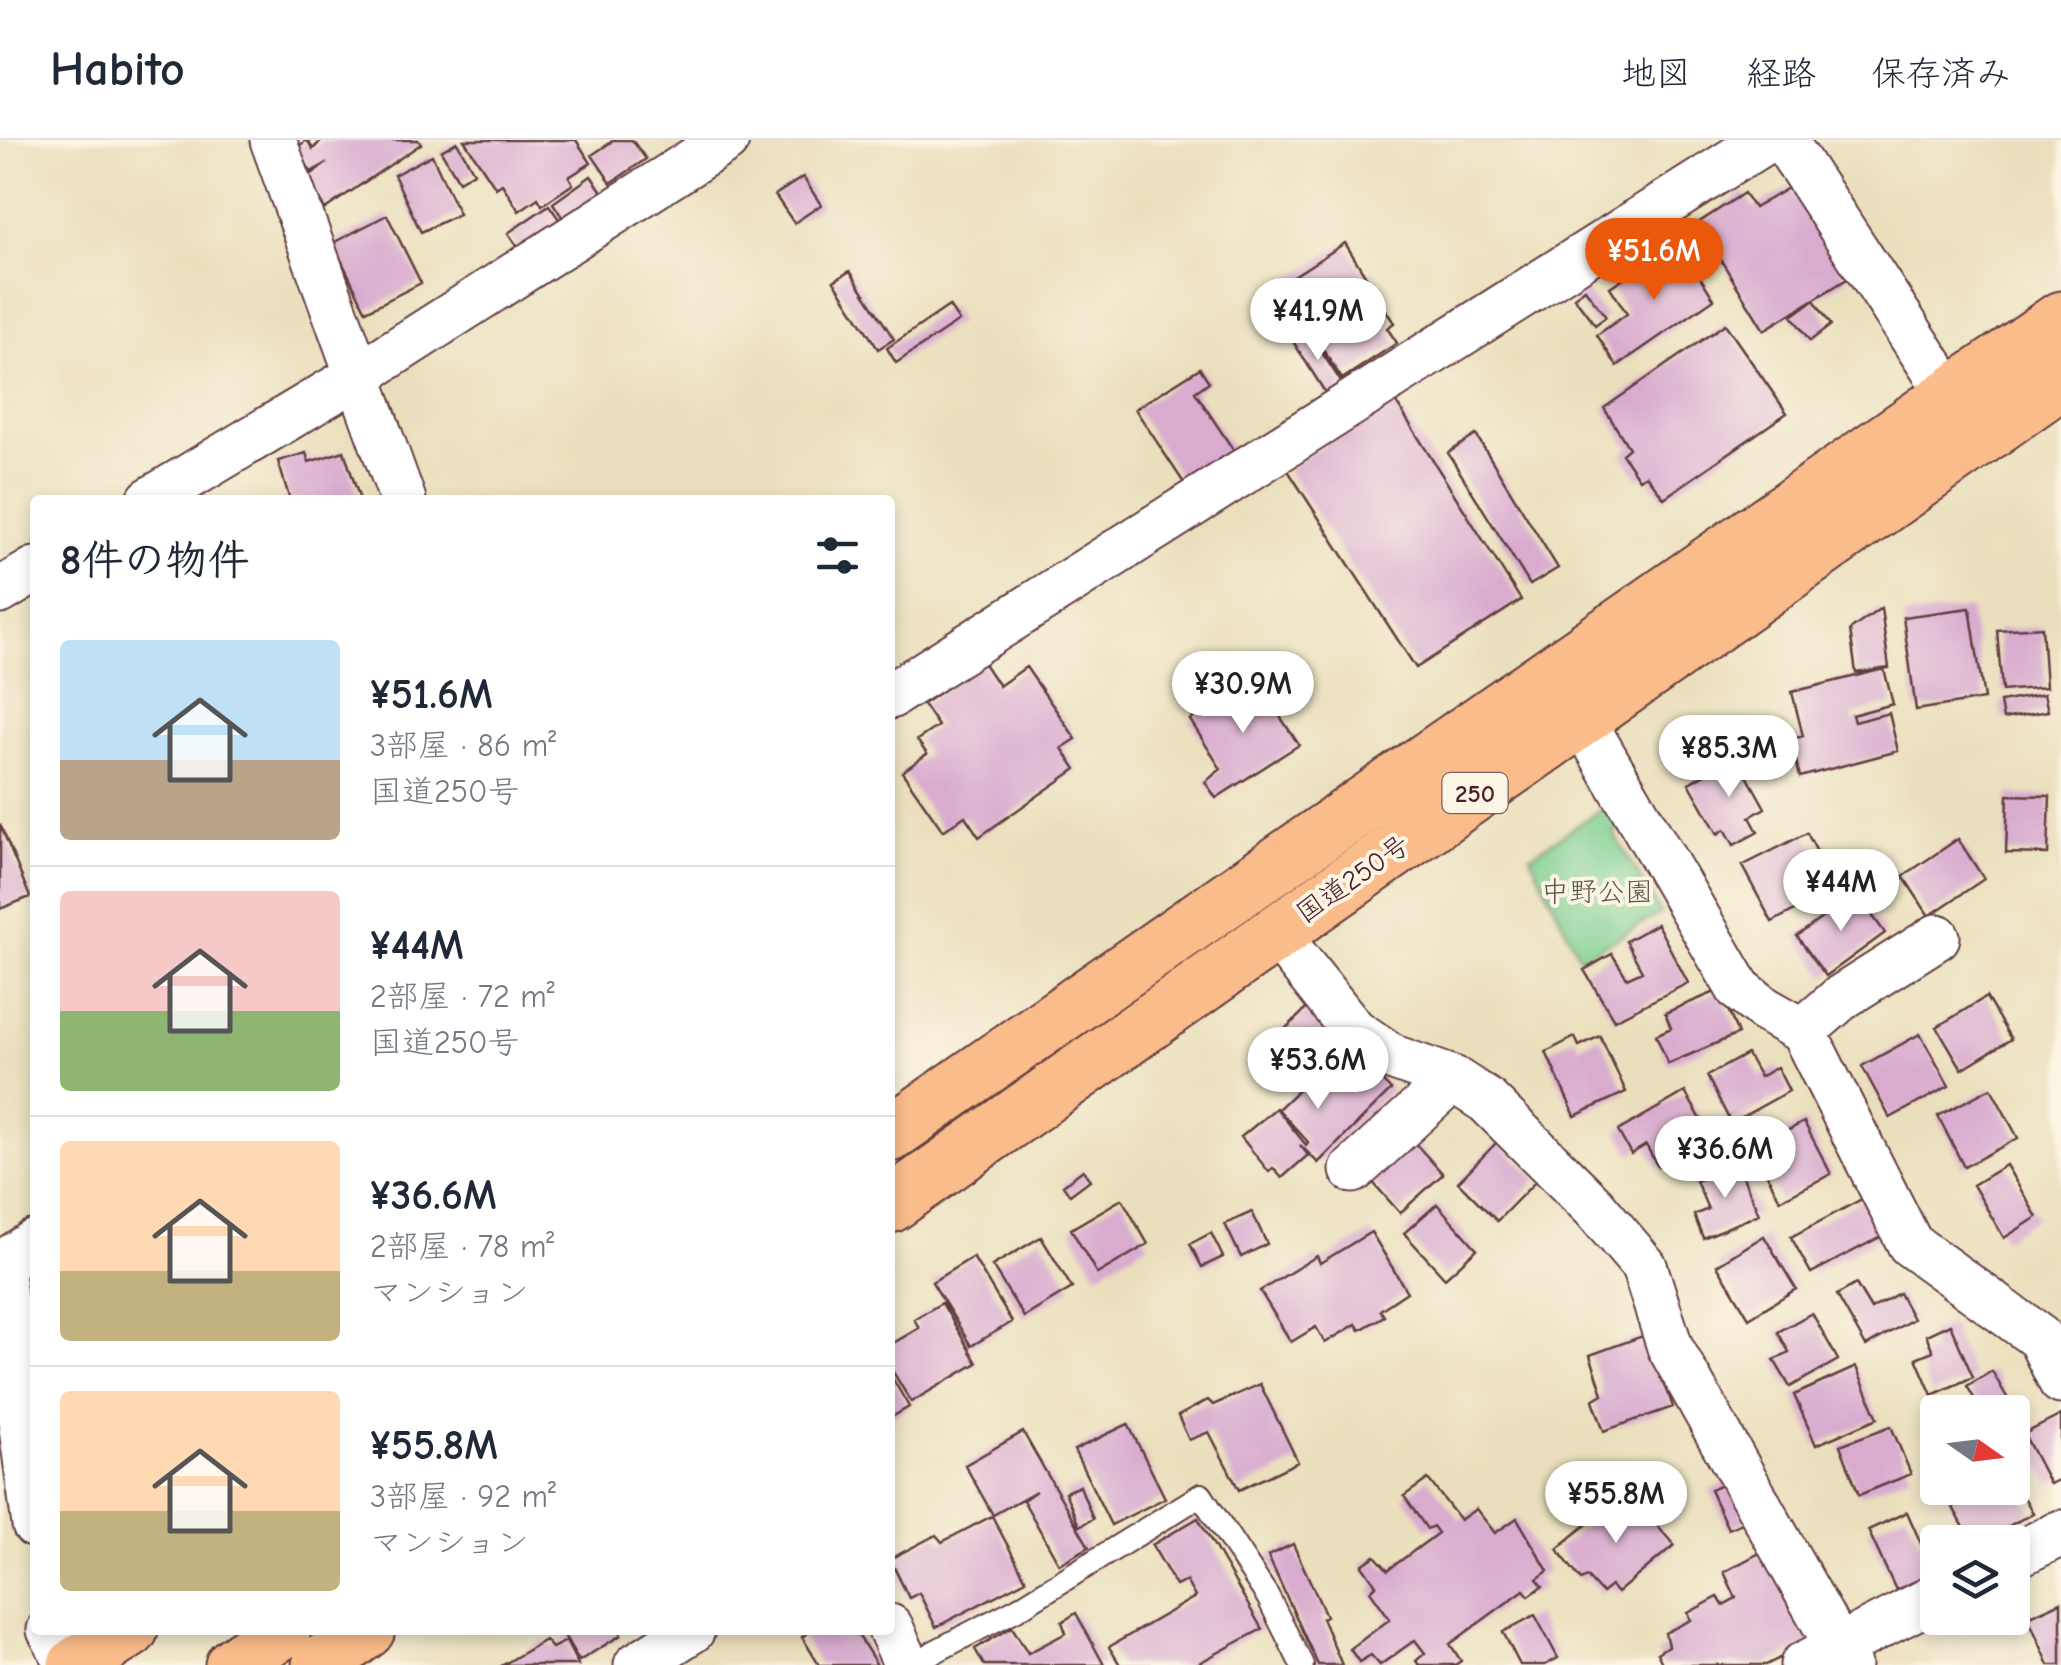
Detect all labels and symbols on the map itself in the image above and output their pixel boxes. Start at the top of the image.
pin: ¥51.6M [1573,218,1735,303]
pin: ¥41.9M [1237,278,1399,363]
pin: ¥30.9M [1162,651,1324,736]
pin: ¥85.3M [1648,715,1810,800]
road number: 250 [1442,773,1508,813]
street label: 国道250号 [1290,828,1416,930]
pin: ¥44M [1782,849,1900,934]
park label: 中野公園 [1541,876,1653,908]
pin: ¥53.6M [1237,1027,1399,1112]
pin: ¥36.6M [1644,1116,1806,1201]
north arrow [1920,1395,2030,1505]
pin: ¥55.8M [1535,1461,1697,1546]

